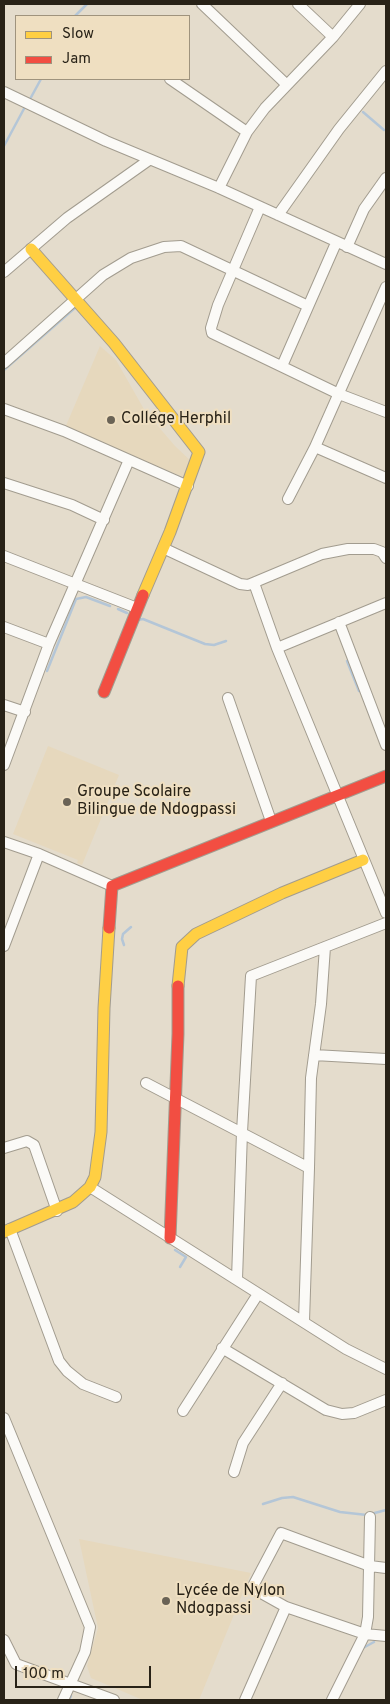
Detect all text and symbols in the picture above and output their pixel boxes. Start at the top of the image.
legend [15,15,190,80]
text: Slow [62,25,94,44]
text: Jam [62,50,91,69]
place label: Collége Herphil [121,410,231,430]
marker: Collége Herphil [105,414,117,426]
place label: Groupe Scolaire Bilingue de Ndogpassi [77,783,236,821]
marker: Groupe Scolaire Bilingue de Ndogpassi [61,796,73,808]
place label: Lycée de Nylon Ndogpassi [176,1582,285,1620]
marker: Lycée de Nylon Ndogpassi [160,1595,172,1607]
scale bar [18,1656,154,1688]
text: 100 m [23,1665,64,1684]

